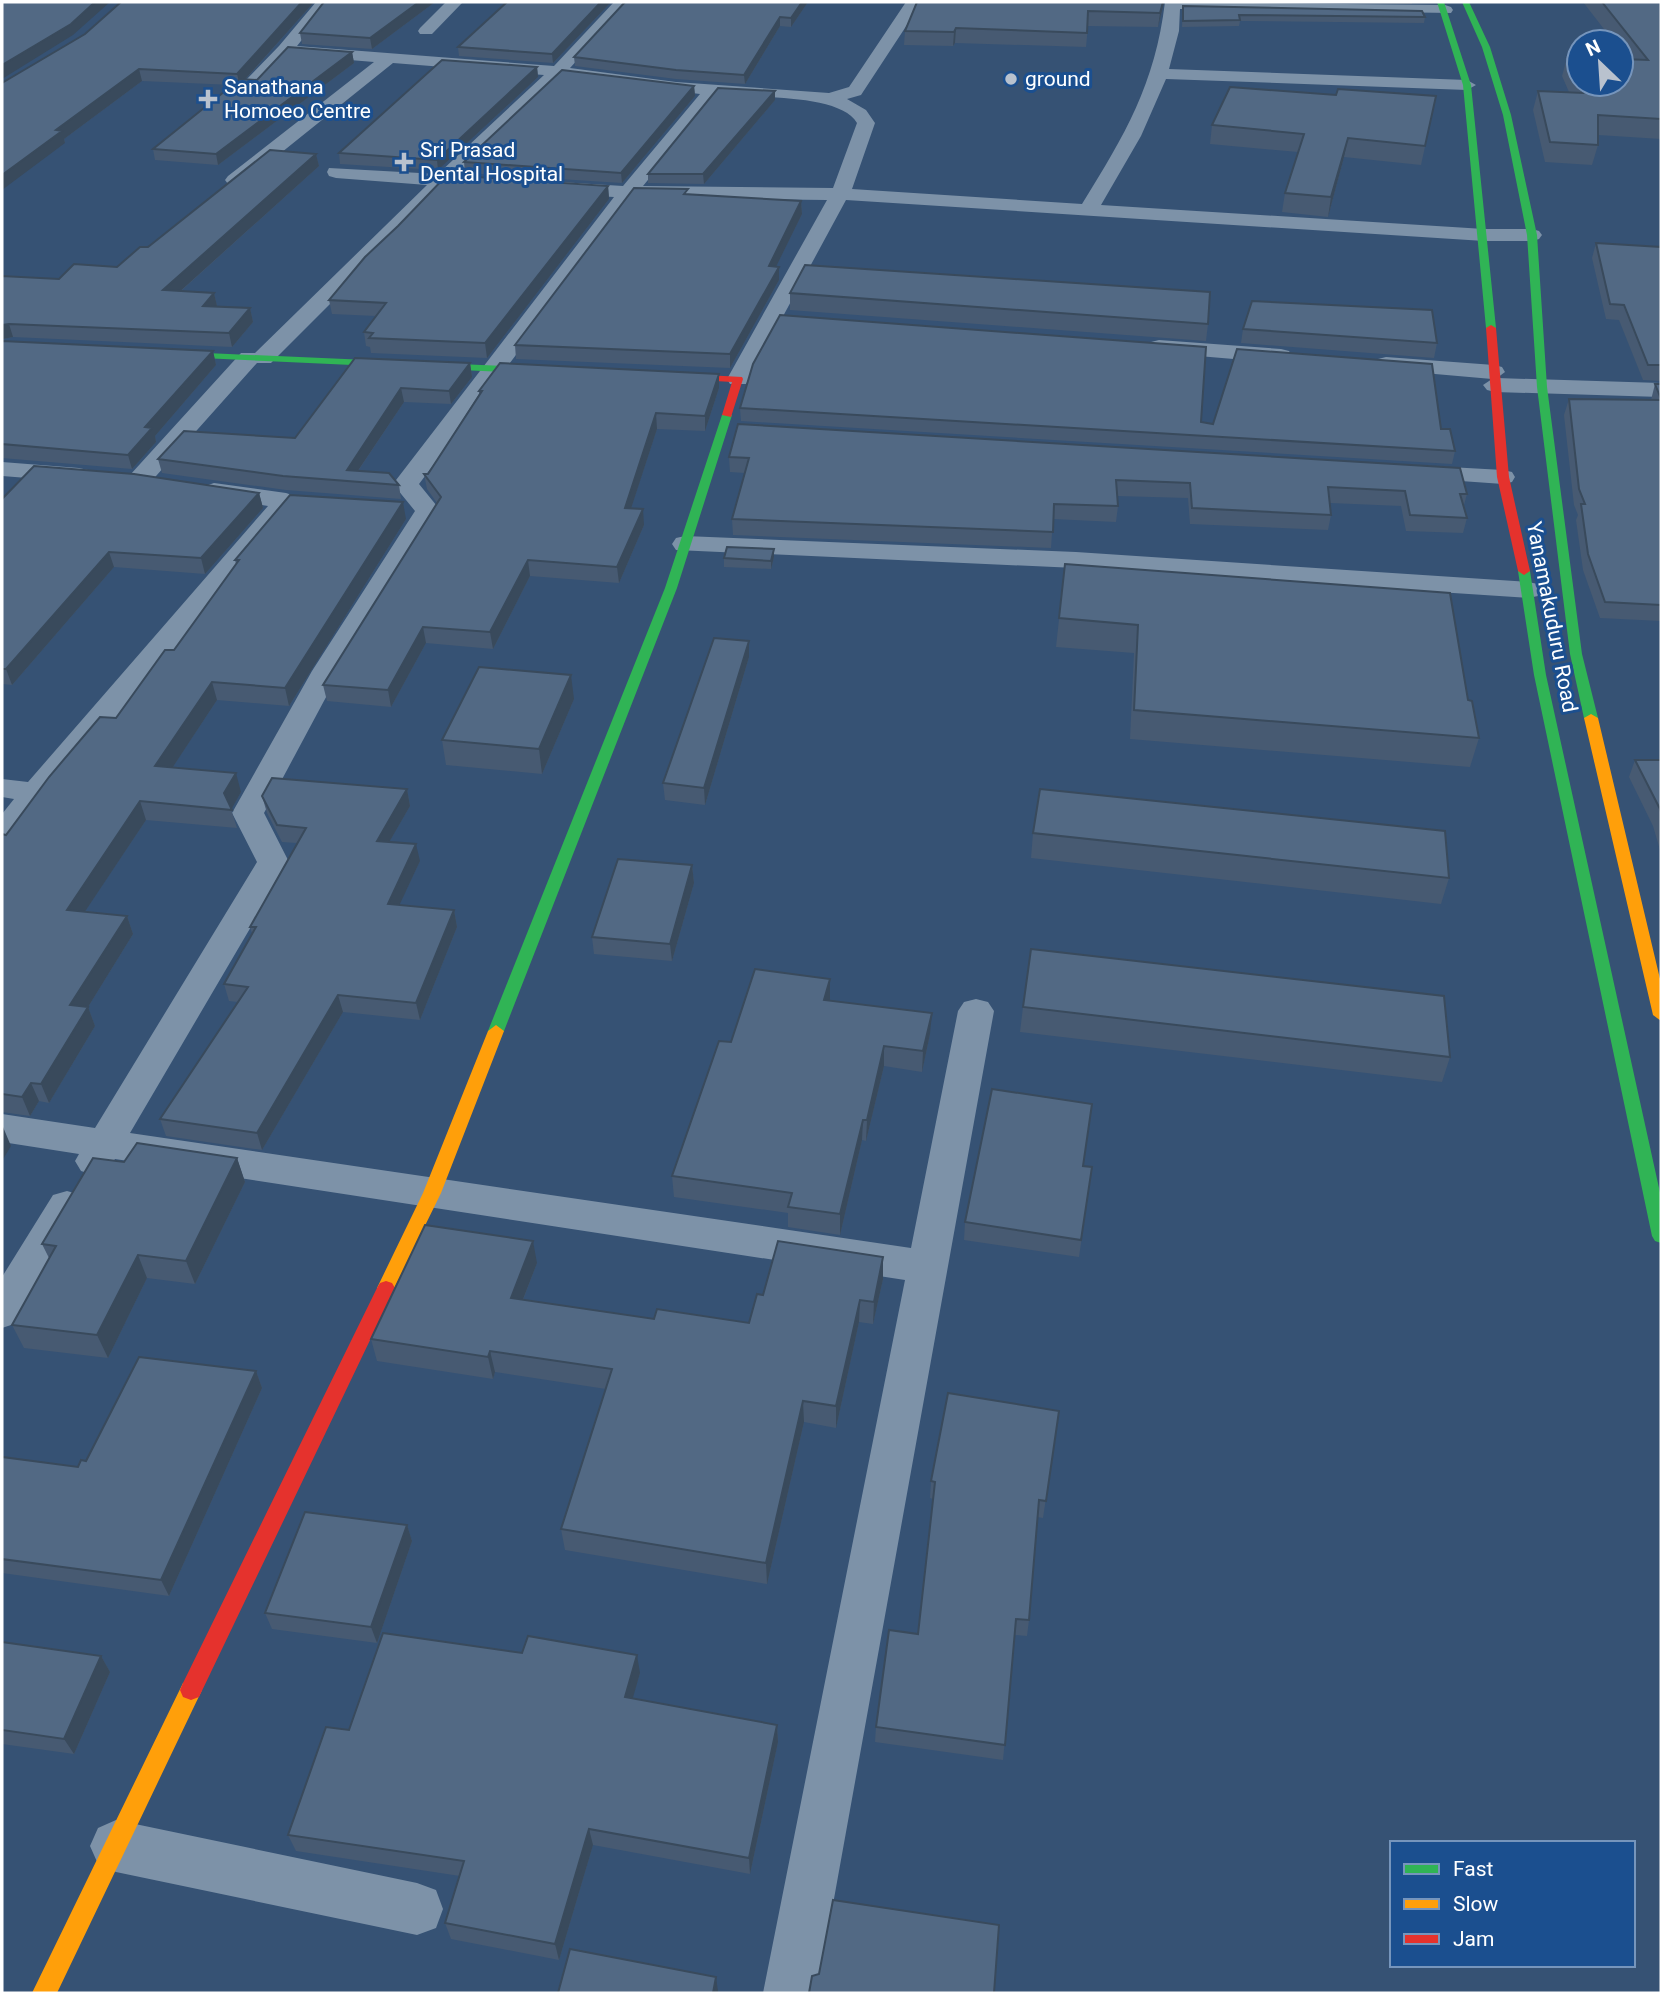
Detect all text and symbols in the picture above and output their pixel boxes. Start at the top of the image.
north arrow [1565,28,1635,98]
text: N [1582,35,1604,61]
place label: ground [1025,67,1091,91]
marker: ground [1003,71,1019,87]
place label: Sanathana Homoeo Centre [224,75,371,123]
marker: Sanathana Homoeo Centre [198,89,218,109]
place label: Sri Prasad Dental Hospital [420,138,563,186]
marker: Sri Prasad Dental Hospital [394,152,414,172]
street label: Yanamakuduru Road [1522,520,1582,714]
legend [1390,1841,1635,1967]
text: Fast [1453,1857,1494,1881]
text: Slow [1453,1892,1499,1916]
text: Jam [1453,1927,1494,1951]

